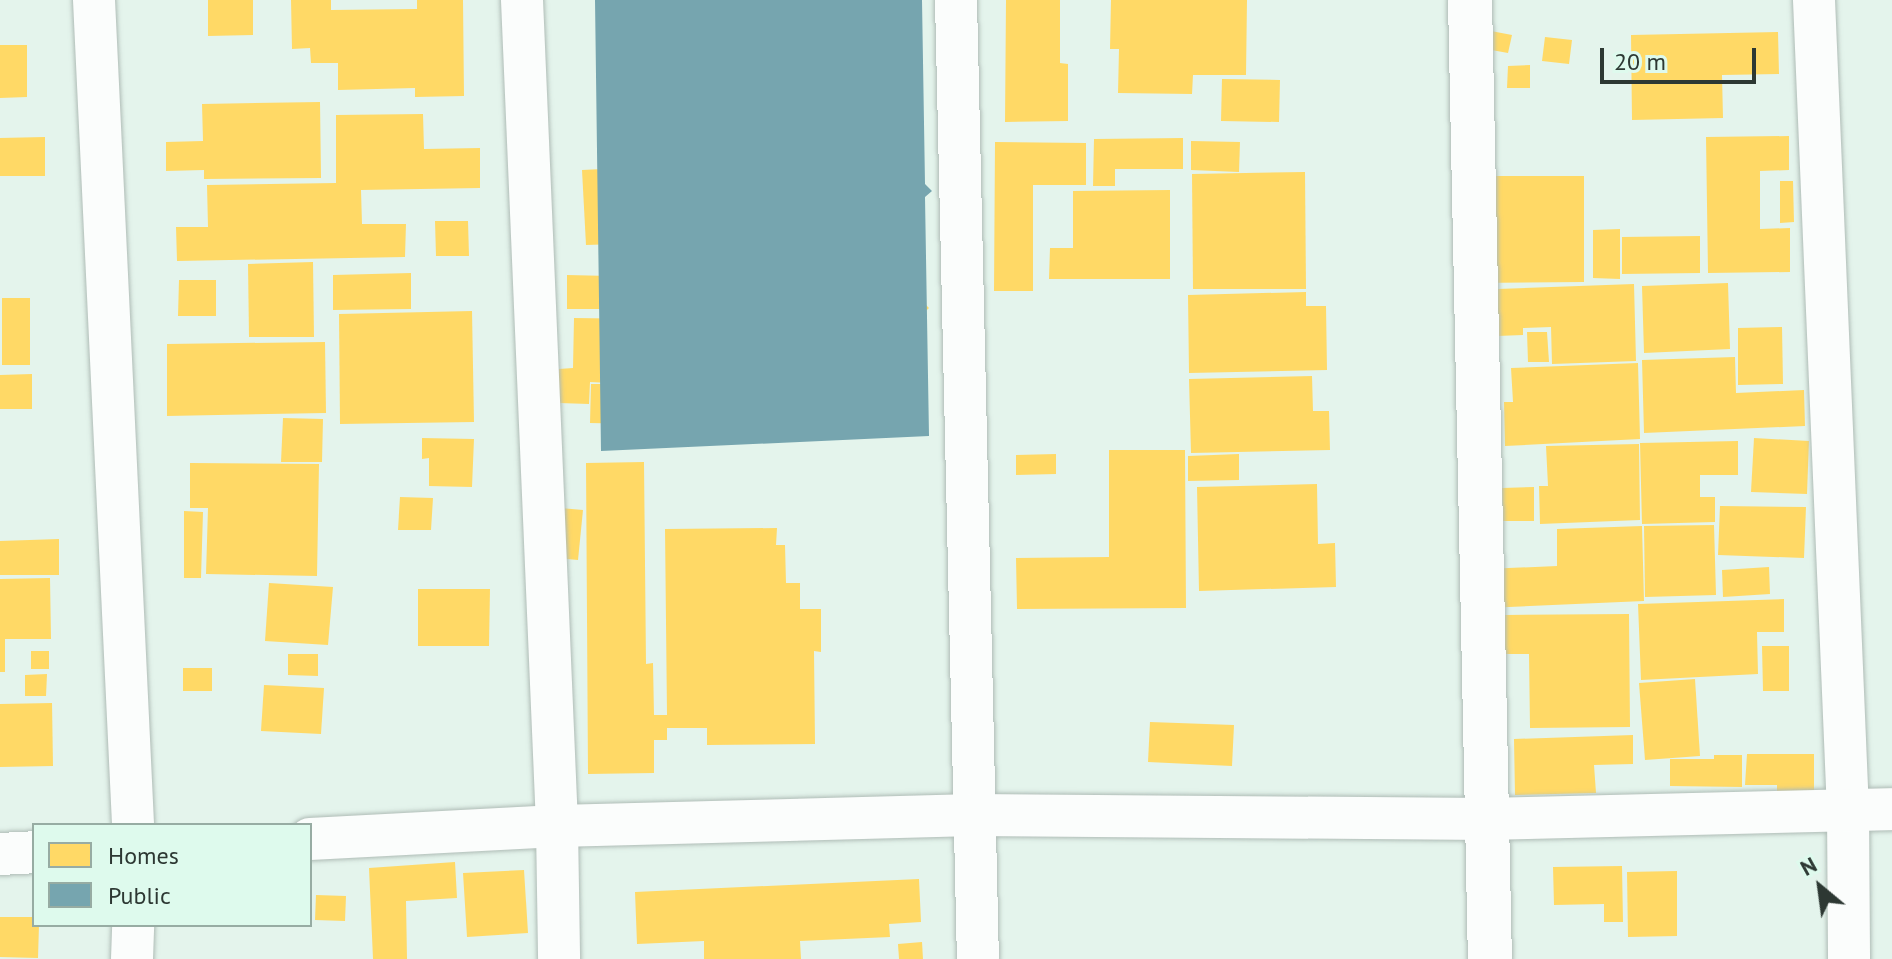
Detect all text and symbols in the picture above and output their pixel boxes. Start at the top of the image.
scale bar [1604,32,1760,82]
text: 20 m [1614,46,1666,77]
legend [32,823,312,927]
text: Homes [108,840,179,871]
north arrow [1780,847,1860,927]
text: N [1795,850,1821,882]
text: Public [108,880,171,911]

